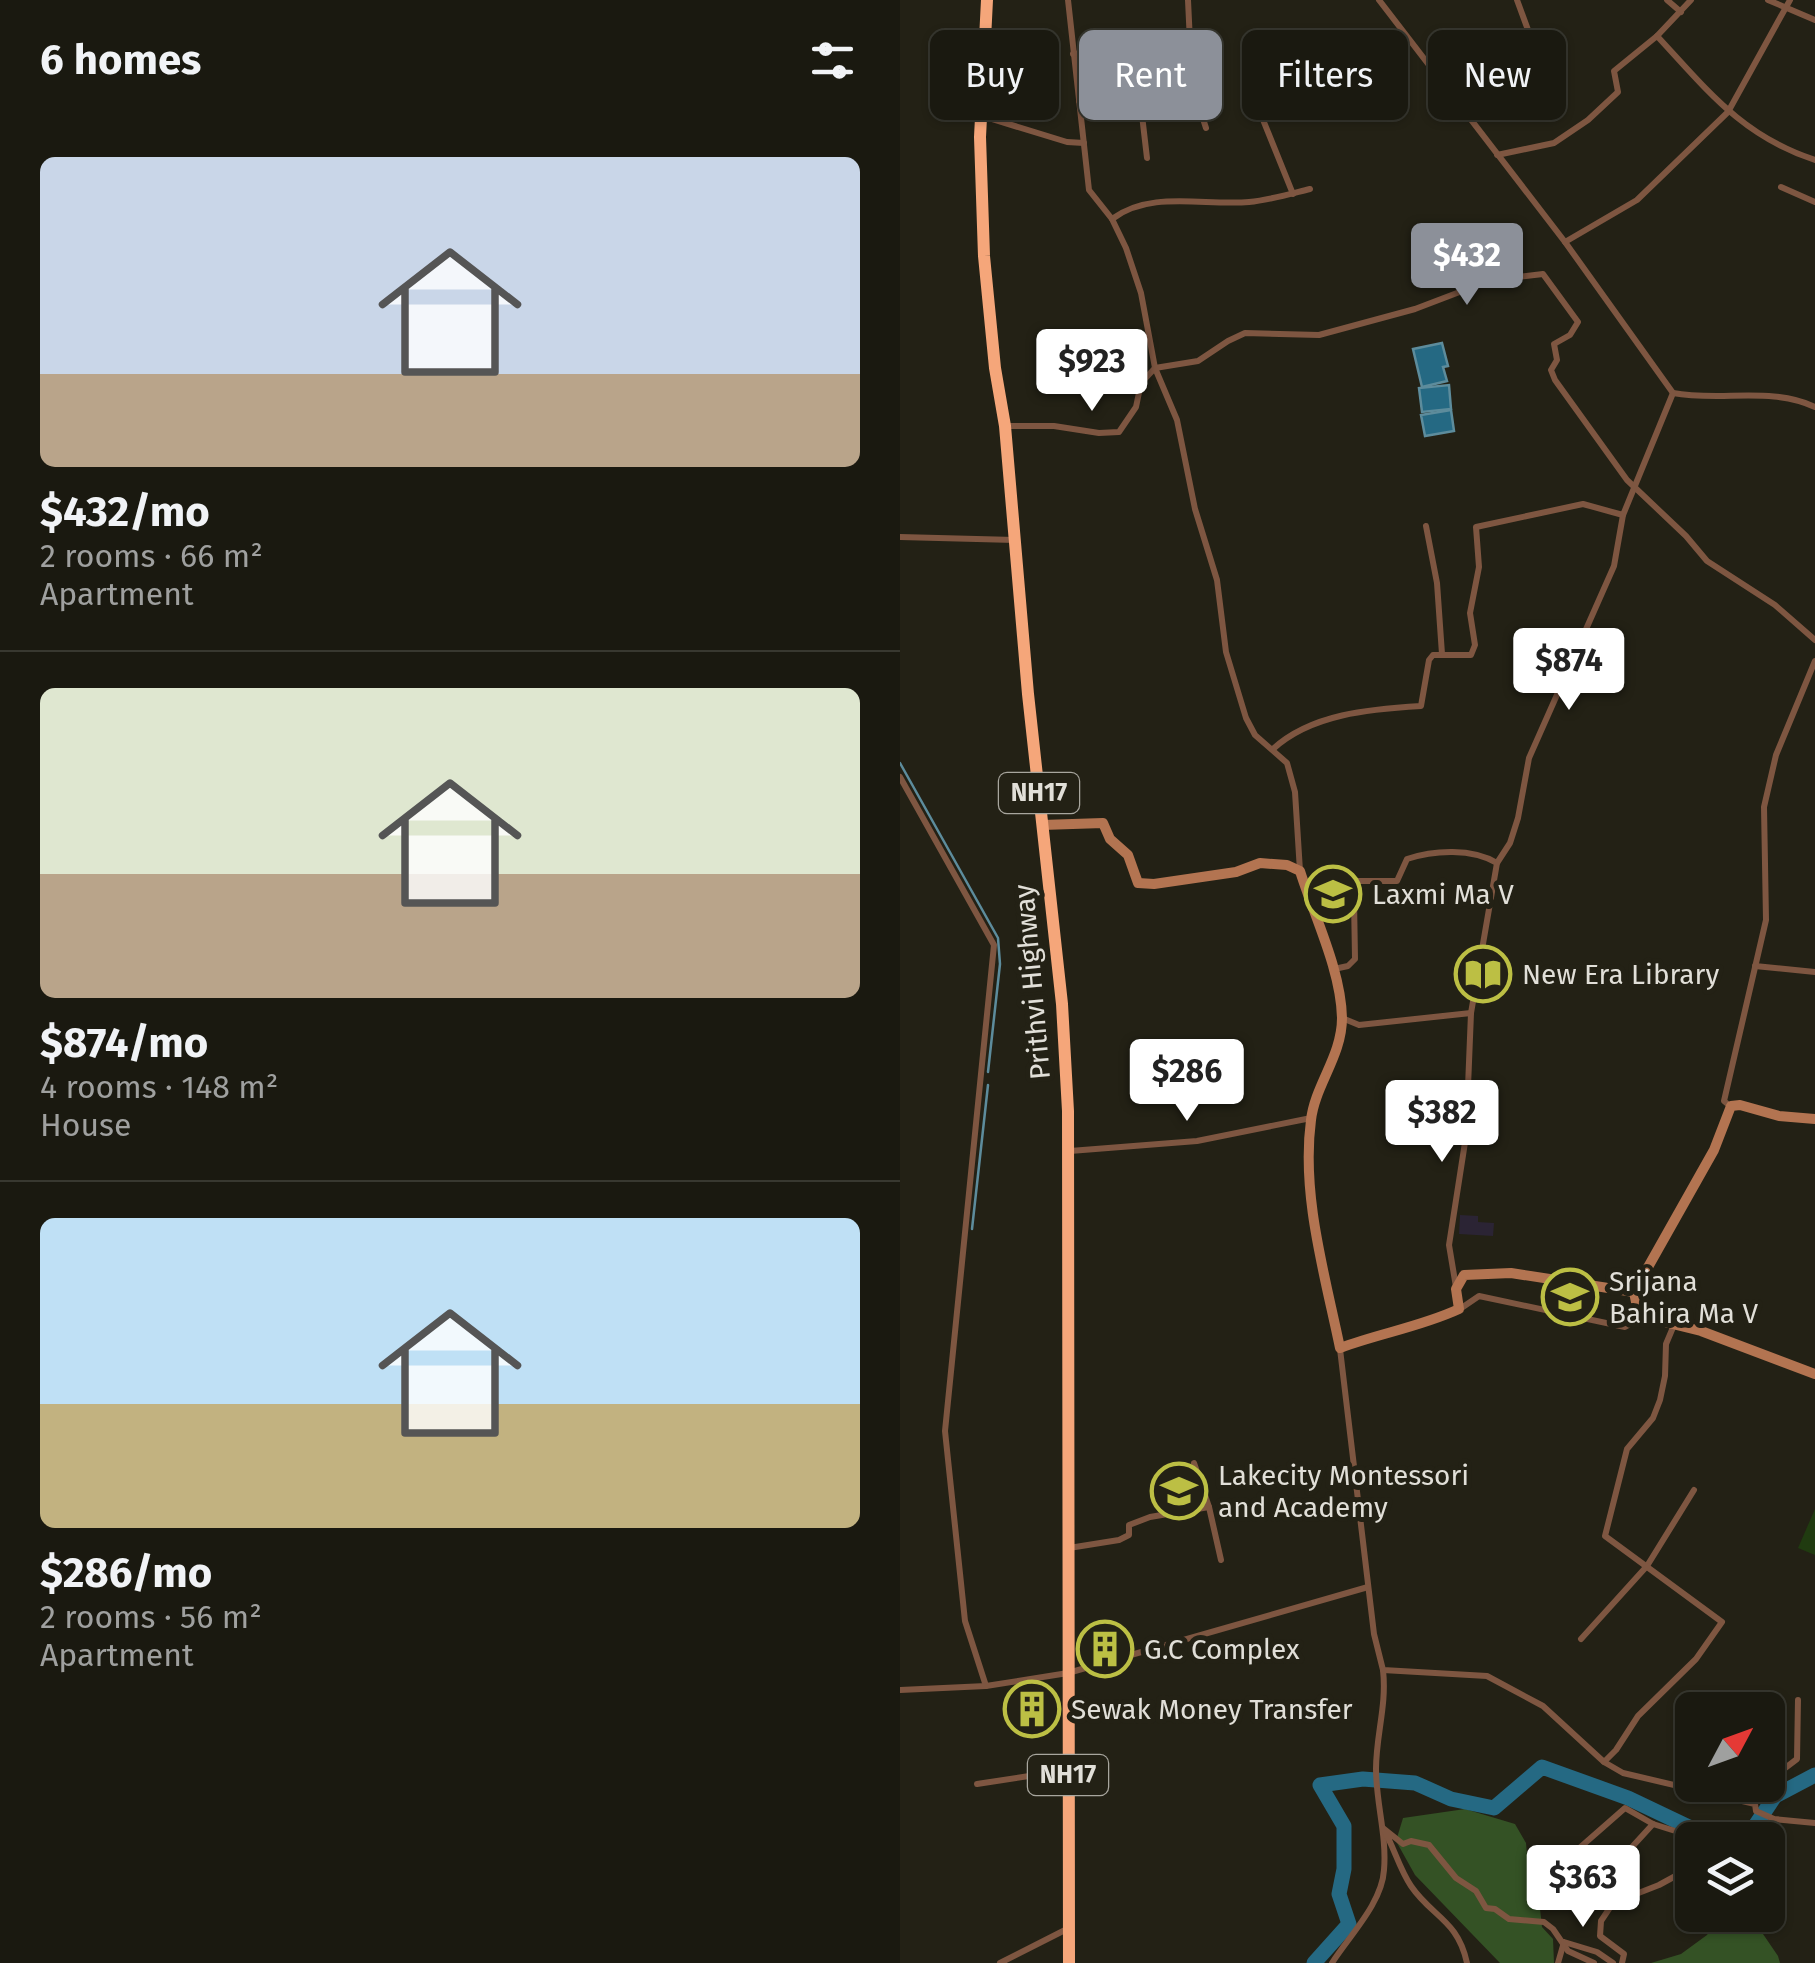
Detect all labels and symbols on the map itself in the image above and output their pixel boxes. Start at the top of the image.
pin: $432 [1408,223,1526,308]
pin: $923 [1033,329,1151,414]
pin: $874 [1510,628,1628,713]
road number: NH17 [999,773,1079,813]
school or university icon: Laxmi Ma V [1303,864,1363,924]
place label: Laxmi Ma V [1372,878,1514,911]
street label: Prithvi Highway [1007,883,1057,1081]
library icon: New Era Library [1453,944,1513,1004]
place label: New Era Library [1522,958,1719,991]
pin: $286 [1128,1039,1246,1124]
pin: $382 [1383,1080,1501,1165]
place label: Srijana Bahira Ma V [1609,1265,1758,1330]
school or university icon: Srijana Bahira Ma V [1540,1267,1600,1327]
place label: Lakecity Montessori and Academy [1218,1459,1469,1524]
school or university icon: Lakecity Montessori and Academy [1149,1461,1209,1521]
building icon: G.C Complex [1075,1619,1135,1679]
place label: G.C Complex [1144,1633,1300,1666]
building icon: Sewak Money Transfer [1002,1679,1062,1739]
north arrow [1675,1692,1785,1802]
place label: Sewak Money Transfer [1071,1693,1353,1726]
road number: NH17 [1028,1755,1108,1795]
pin: $363 [1524,1845,1642,1930]

